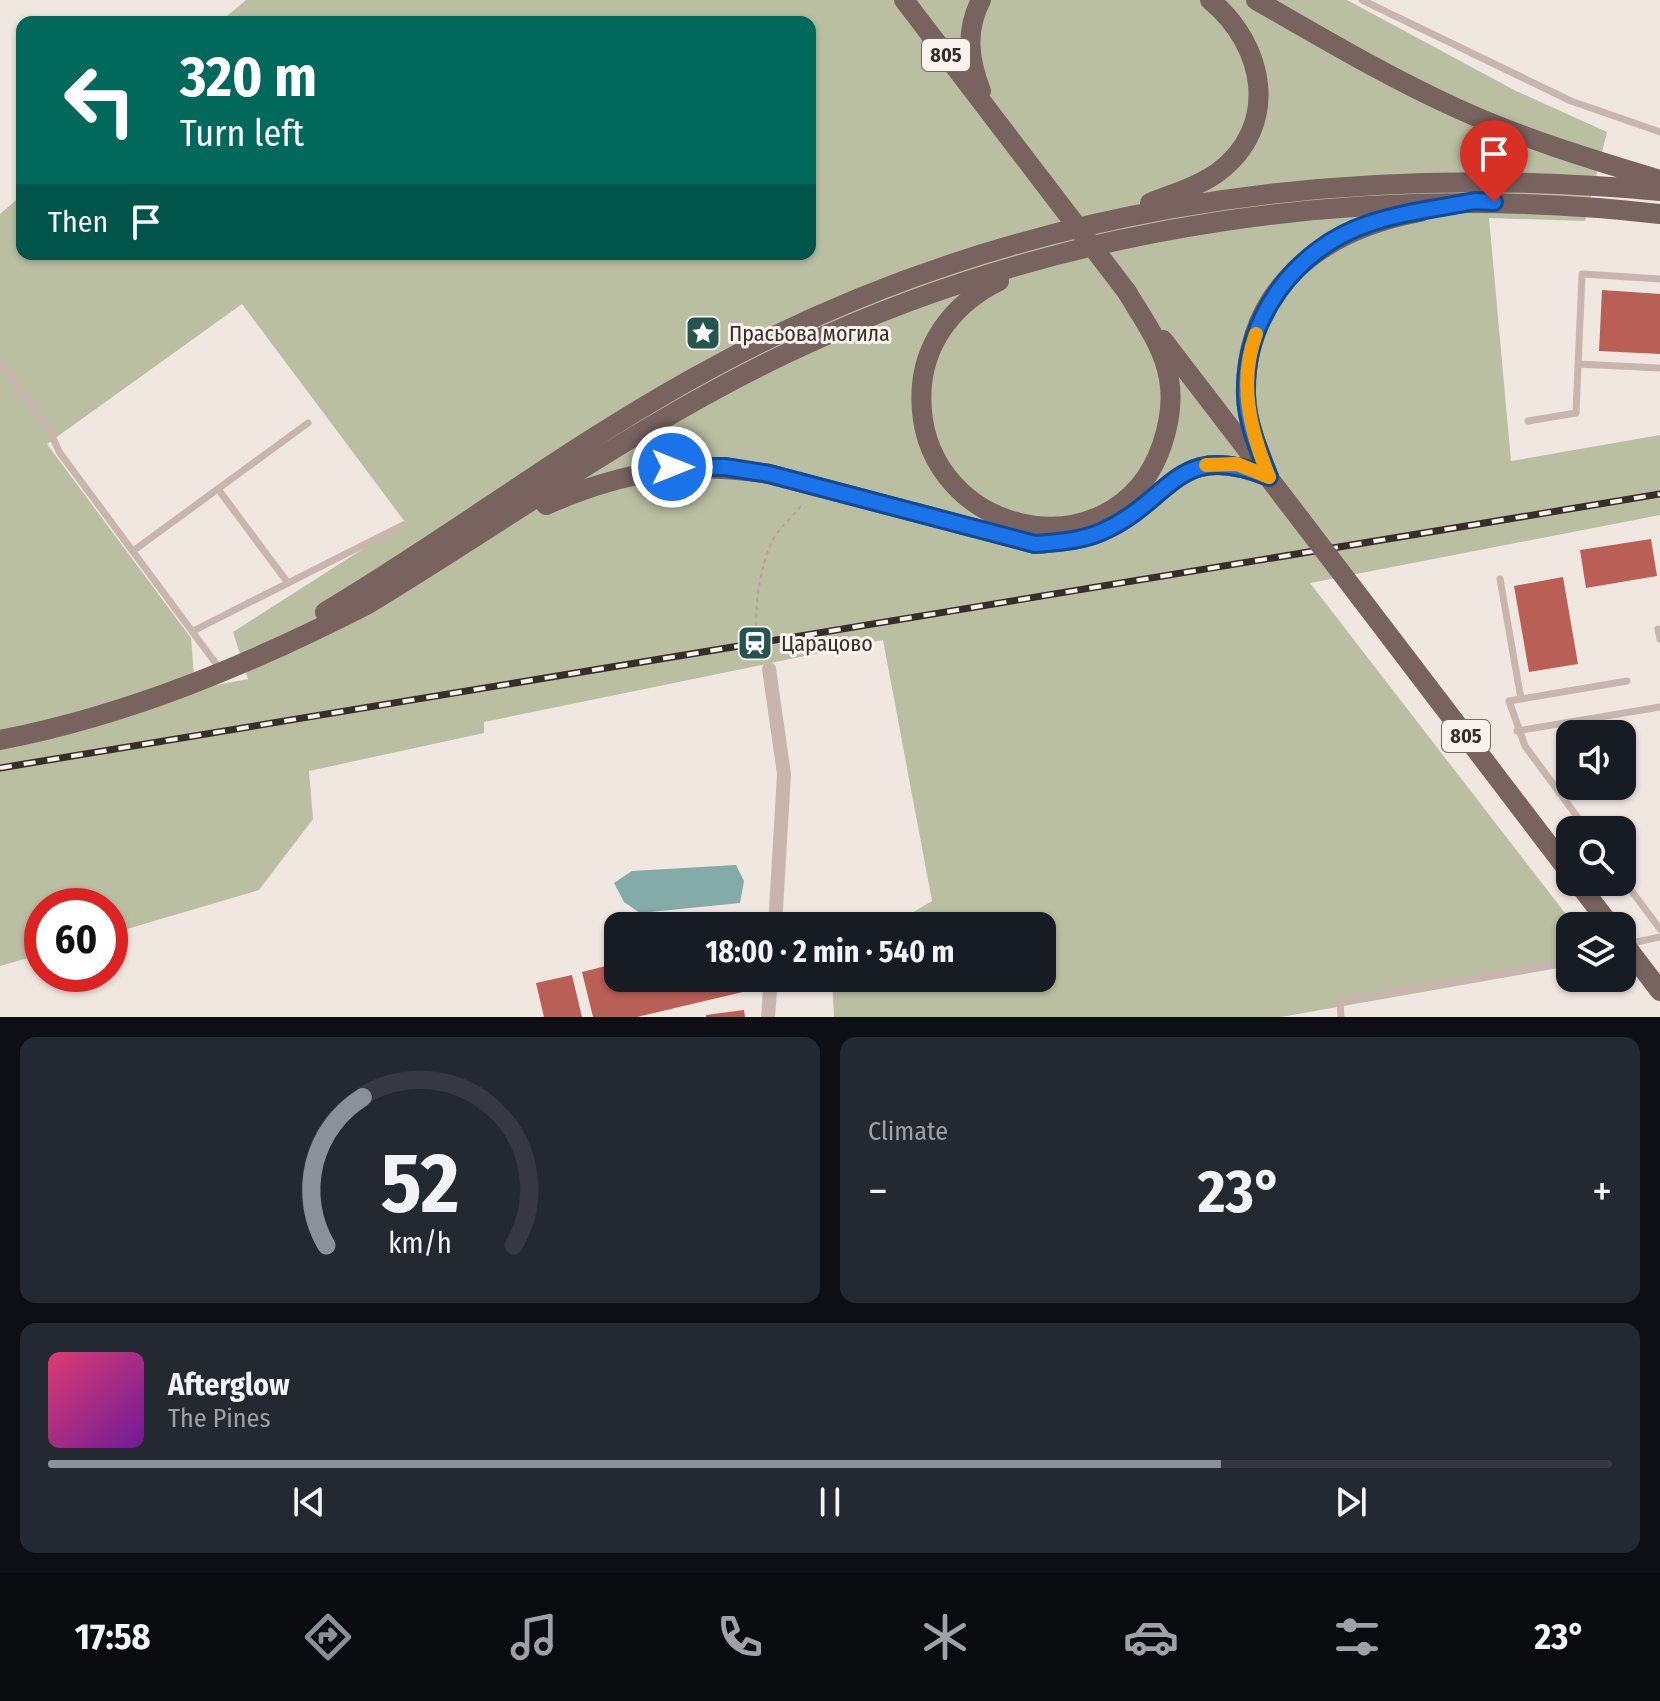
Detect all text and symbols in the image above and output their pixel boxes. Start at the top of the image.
road number: 805 [922,39,970,71]
text: 320 m [180,44,317,111]
icon: left [48,48,152,152]
text: Turn left [180,112,304,156]
pin [1460,120,1528,202]
icon: arrive [1472,132,1516,176]
icon: arrive [124,200,168,244]
text: Then [48,204,108,240]
place icon: Прасьова могила [684,314,722,352]
place label: Прасьова могила [729,320,890,347]
position arrow [630,425,714,509]
station icon: Царацово [736,624,774,662]
place label: Царацово [781,630,873,657]
road number: 805 [1442,720,1490,752]
map controls [1556,720,1636,992]
button: sound [1556,720,1636,800]
button: search [1556,816,1636,896]
speed limit sign: 60 [24,888,128,992]
button: layers [1556,912,1636,992]
text: 18:00 · 2 min · 540 m [705,934,955,970]
text: Climate [868,1116,948,1147]
text: 52 [381,1134,459,1234]
text: 23° [1198,1156,1282,1228]
text: − [868,1165,888,1218]
text: + [1592,1165,1612,1218]
text: km/h [388,1226,452,1261]
text: Afterglow [168,1367,290,1403]
text: The Pines [168,1403,271,1434]
icon: previous [287,1480,331,1524]
icon: pause [808,1480,852,1524]
icon: next [1329,1480,1373,1524]
icon: directions [300,1609,356,1665]
icon: music [506,1609,562,1665]
icon: phone [712,1609,768,1665]
icon: climate [917,1609,973,1665]
icon: car [1123,1609,1179,1665]
icon: filters [1329,1609,1385,1665]
text: 17:58 [75,1615,151,1659]
text: 23° [1535,1615,1585,1659]

